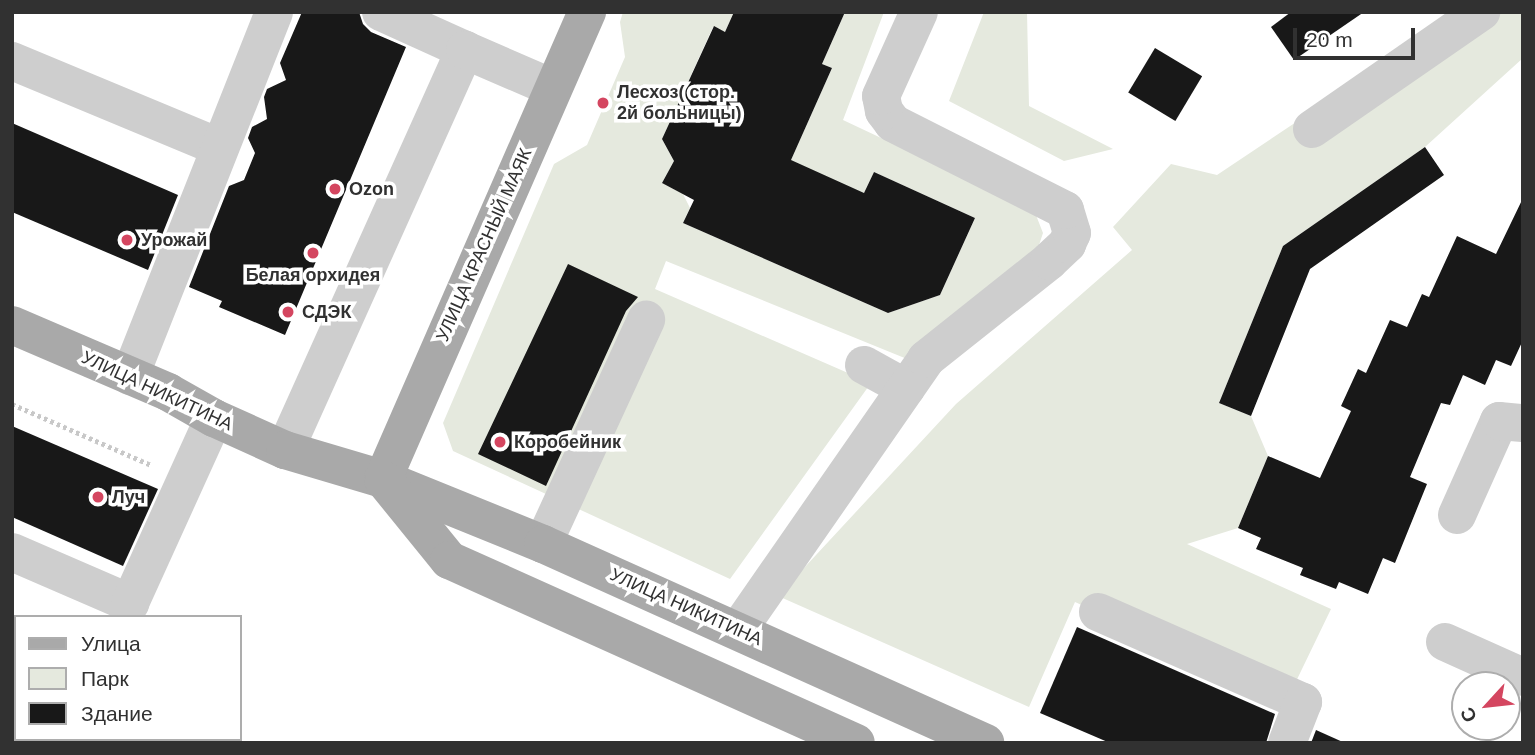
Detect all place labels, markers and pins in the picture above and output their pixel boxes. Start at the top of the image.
place label: Лесхоз( стор. 2й больницы) [617,82,742,124]
marker: Лесхоз( стор. 2й больницы) [595,95,611,111]
place label: Ozon [349,178,394,200]
marker: Ozon [327,181,343,197]
place label: Урожай [141,229,207,251]
marker: Урожай [119,232,135,248]
marker: Белая орхидея [305,245,321,261]
place label: Белая орхидея [246,264,380,286]
place label: СДЭК [302,301,351,323]
marker: СДЭК [280,304,296,320]
place label: Коробейник [514,431,621,453]
marker: Коробейник [492,434,508,450]
place label: Луч [112,486,145,508]
marker: Луч [90,489,106,505]

